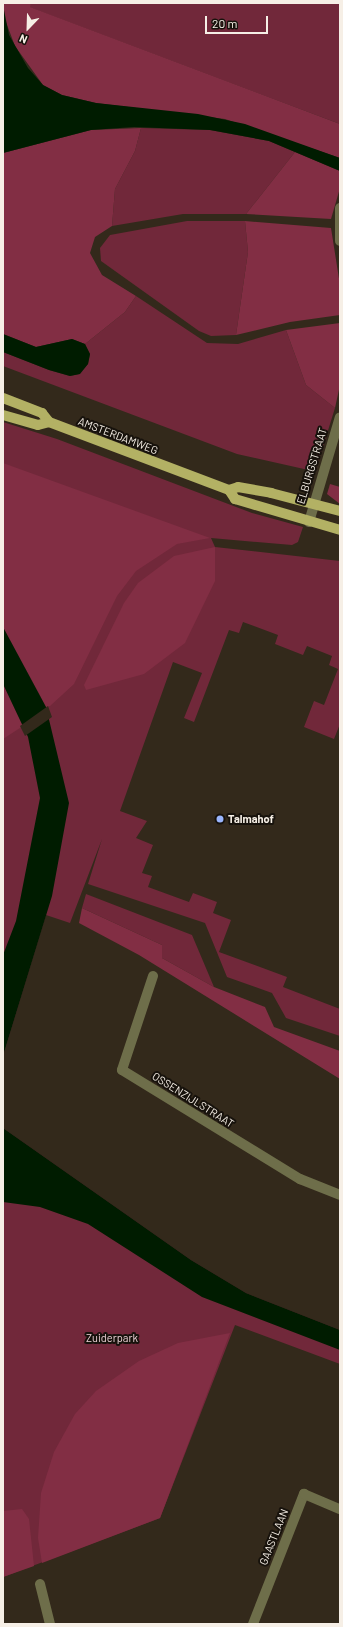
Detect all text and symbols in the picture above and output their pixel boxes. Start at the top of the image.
north arrow [8,8,48,48]
scale bar [207,8,270,34]
text: 20 m [212,16,238,30]
text: N [17,32,29,47]
street label: AMSTERDAMWEG [76,415,160,457]
street label: ELBURGSTRAAT [294,426,330,506]
place label: Talmahof [228,812,274,826]
marker: Talmahof [215,814,225,824]
street label: OSSENZIJLSTRAAT [150,1070,236,1130]
park label: Zuiderpark [86,1331,138,1345]
street label: GAASTLAAN [257,1507,291,1567]

